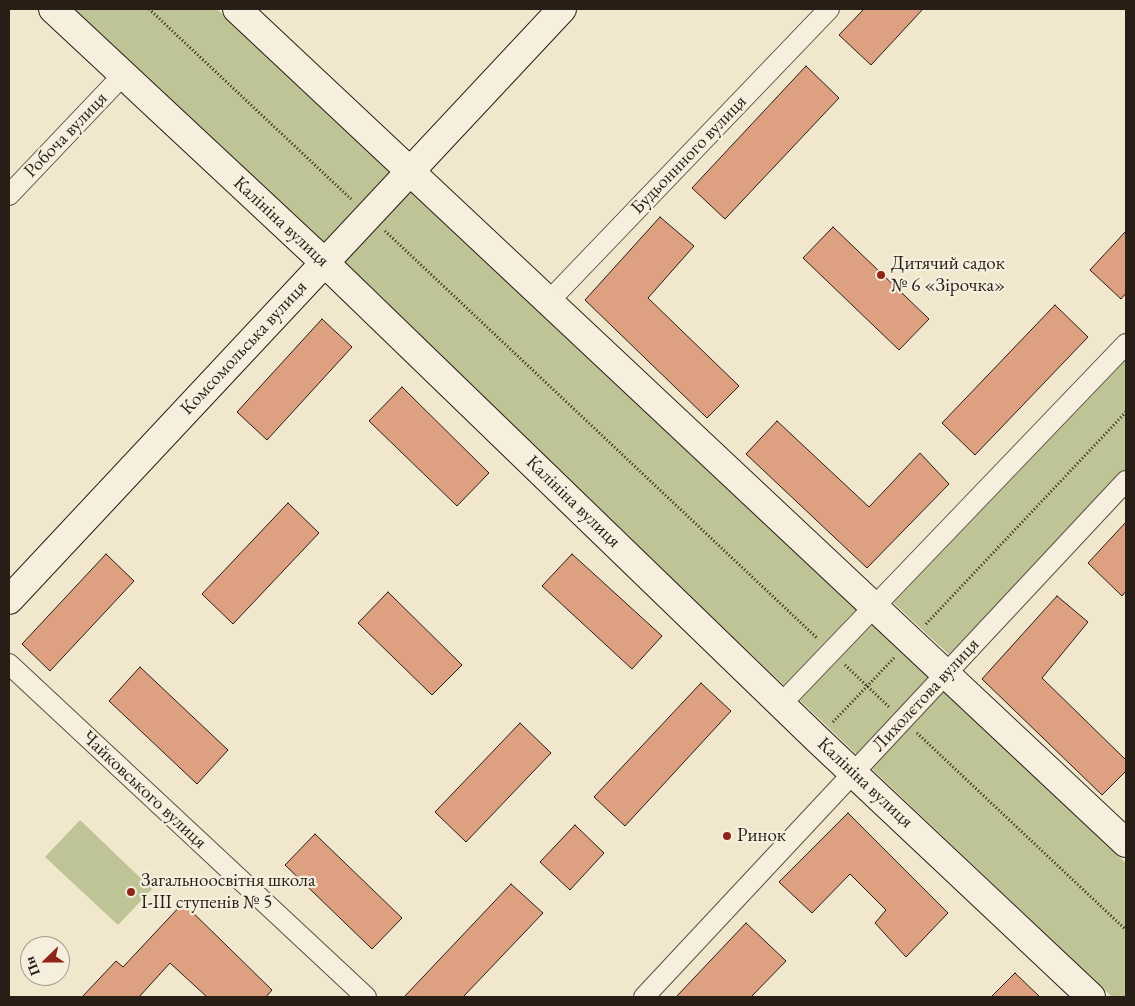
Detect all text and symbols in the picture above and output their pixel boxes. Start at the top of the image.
street label: Робоча вулиця [19,87,113,183]
street label: Будьоннного вулиця [626,91,752,219]
street label: Калініна вулиця [228,172,334,272]
place label: Дитячий садок № 6 «Зірочка» [891,253,1005,297]
marker: Дитячий садок № 6 «Зірочка» [875,269,887,281]
street label: Комсомольська вулиця [176,276,312,420]
street label: Калініна вулиця [521,451,625,553]
street label: Лихолєтова вулиця [868,634,984,756]
street label: Чайковського вулиця [77,726,211,854]
street label: Калініна вулиця [812,733,918,833]
place label: Ринок [737,825,786,847]
marker: Ринок [721,830,733,842]
place label: Загальноосвітня школа І-ІІІ ступенів № 5 [141,870,315,914]
marker: Загальноосвітня школа І-ІІІ ступенів № 5 [125,886,137,898]
north arrow [20,936,70,986]
text: Пн [20,954,44,978]

